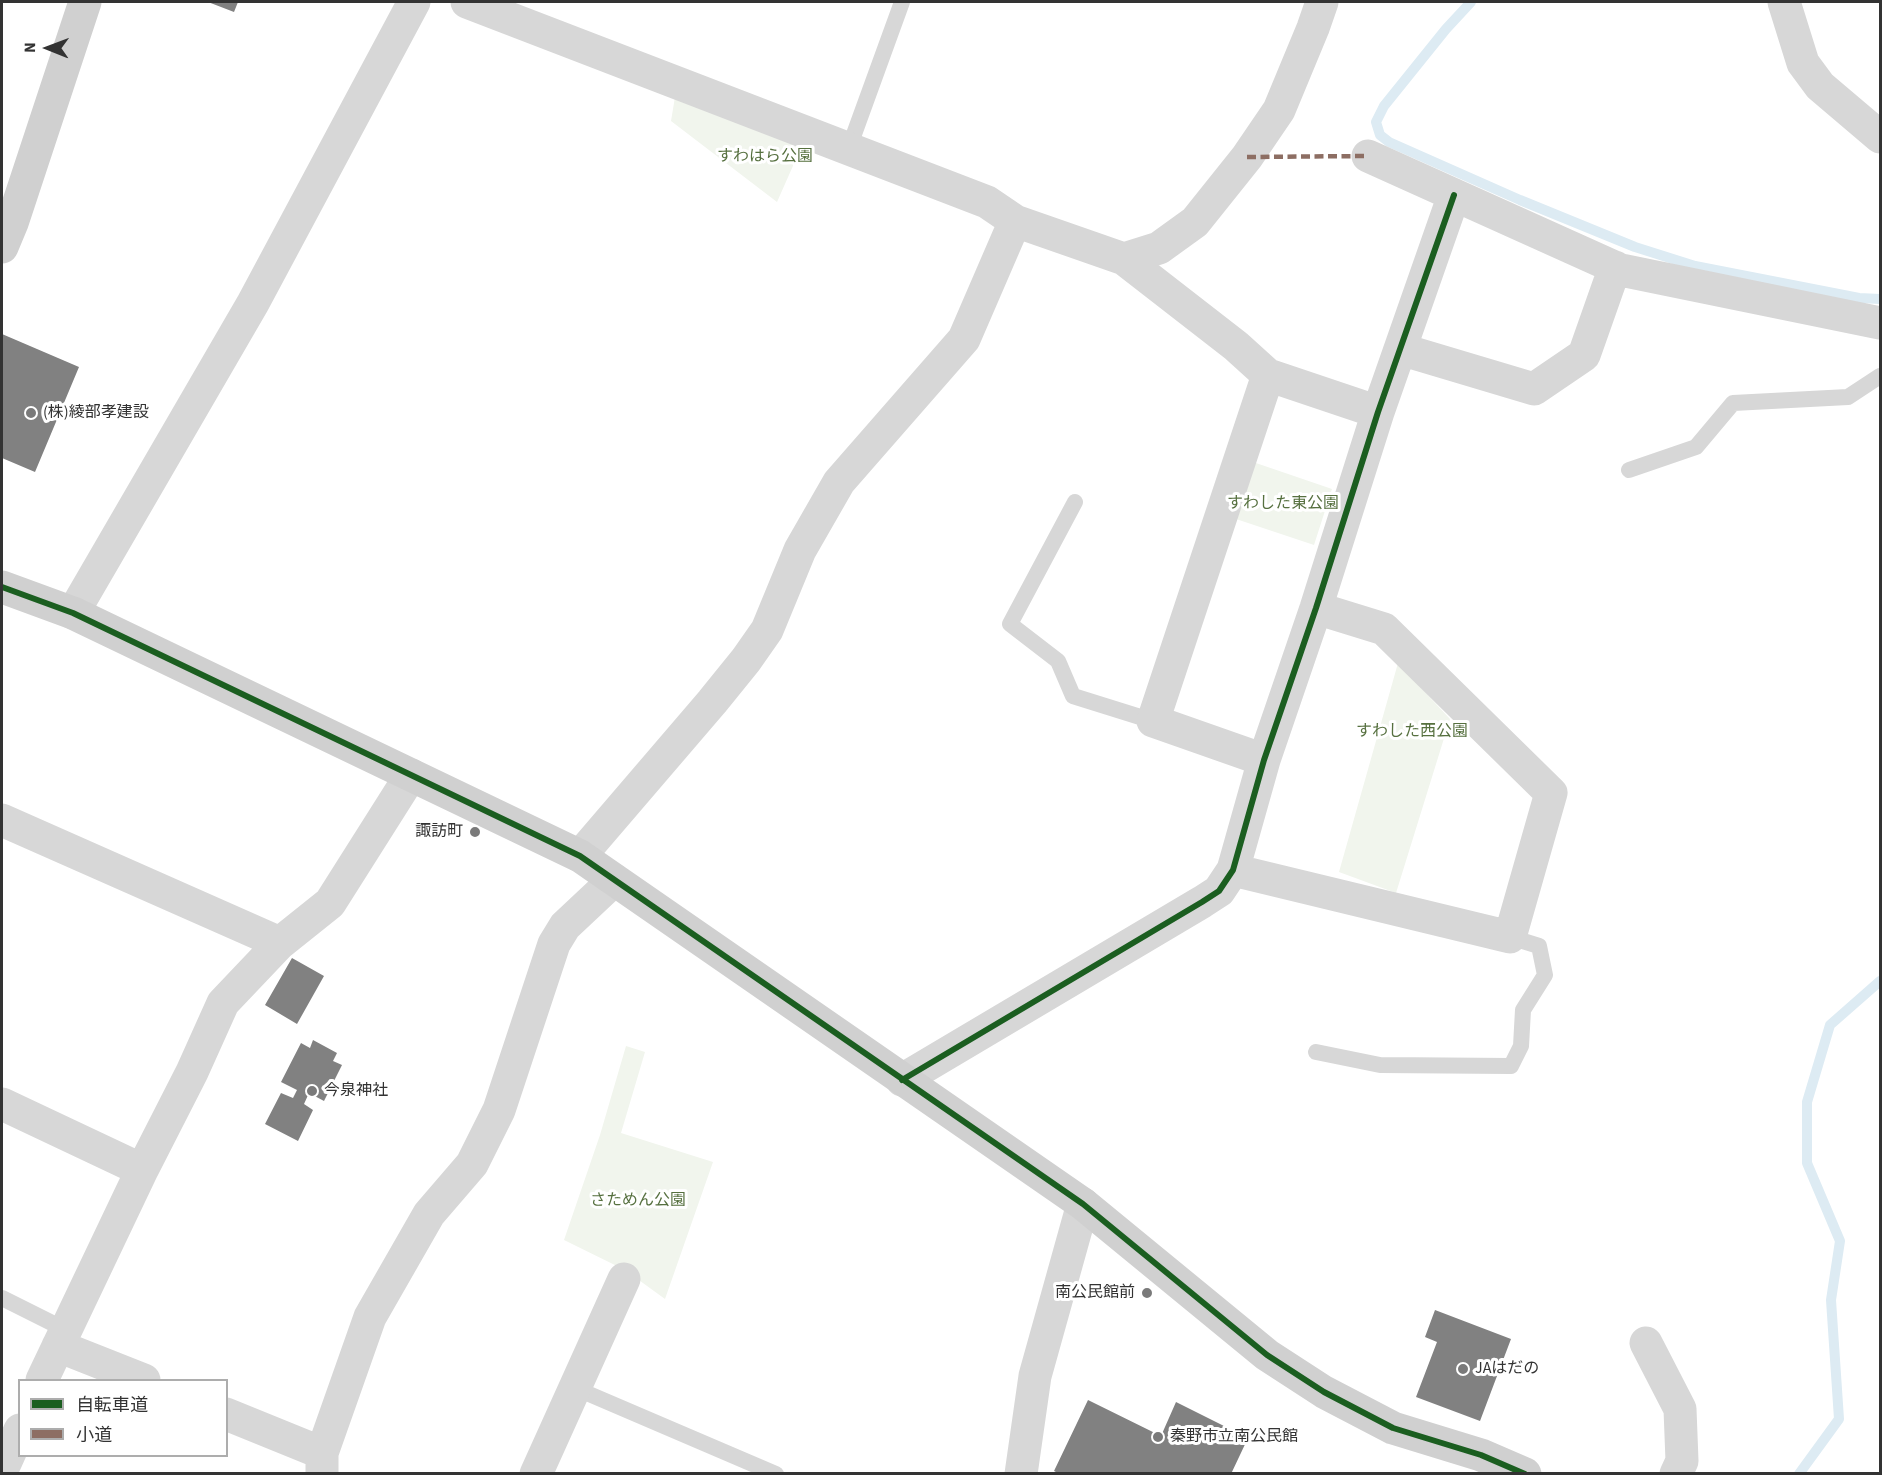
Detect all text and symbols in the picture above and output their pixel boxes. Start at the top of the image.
north arrow [18,18,78,78]
text: N [19,42,41,53]
park label: すわはら公園 [717,147,813,167]
place label: (株)綾部孝建設 [43,403,149,423]
marker: (株)綾部孝建設 [24,406,38,420]
park label: すわした東公園 [1227,494,1339,514]
park label: すわした西公園 [1356,722,1468,742]
place label: 諏訪町 [415,822,463,842]
marker: 諏訪町 [468,825,482,839]
place label: 今泉神社 [324,1081,388,1101]
marker: 今泉神社 [305,1084,319,1098]
park label: さためん公園 [590,1191,686,1211]
place label: 南公民館前 [1055,1283,1135,1303]
marker: 南公民館前 [1140,1286,1154,1300]
place label: JAはだの [1475,1359,1539,1379]
marker: JAはだの [1456,1362,1470,1376]
legend [18,1379,228,1457]
text: 自転車道 [76,1393,148,1418]
text: 小道 [76,1423,112,1448]
place label: 秦野市立南公民館 [1170,1427,1298,1447]
marker: 秦野市立南公民館 [1151,1430,1165,1444]

